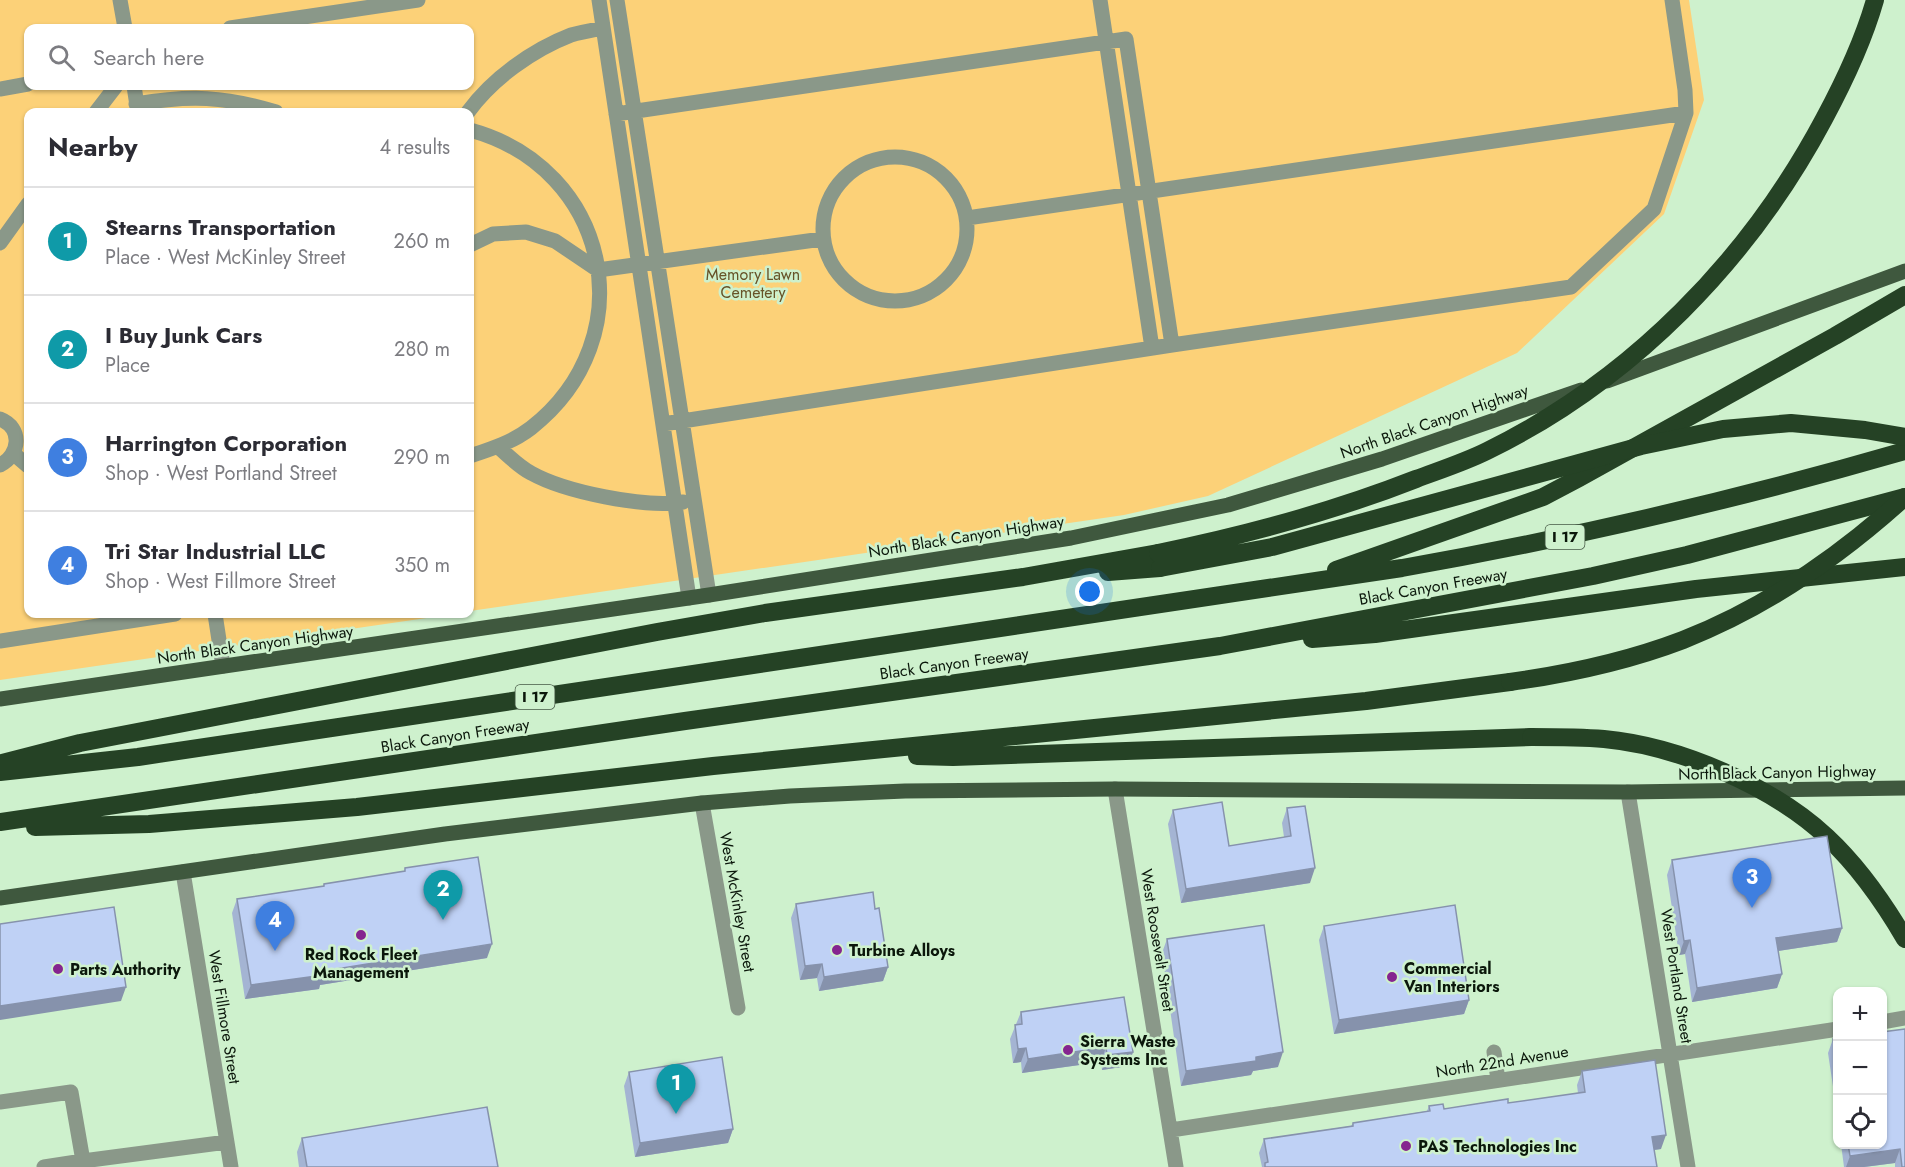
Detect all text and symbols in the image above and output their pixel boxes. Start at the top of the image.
search box [24,24,474,90]
icon: search [45,41,78,74]
text: Search here [93,41,204,73]
text: Nearby [48,128,137,166]
text: 4 results [379,133,450,162]
text: Stearns Transportation [105,211,336,243]
text: 1 [62,227,73,256]
text: 260 m [394,227,450,256]
text: Place · West McKinley Street [105,243,345,272]
park label: Memory Lawn Cemetery [706,263,800,304]
text: I Buy Junk Cars [105,319,262,351]
text: 2 [61,335,74,364]
text: 280 m [394,335,450,364]
text: Place [105,351,150,380]
street label: North Black Canyon Highway [1337,378,1532,465]
text: Harrington Corporation [105,427,347,459]
text: 3 [61,443,74,472]
text: 290 m [394,443,450,472]
text: Shop · West Portland Street [105,459,337,488]
street label: North Black Canyon Highway [867,510,1066,563]
road number: I 17 [1546,525,1584,549]
text: Tri Star Industrial LLC [105,535,326,567]
text: 4 [61,551,74,580]
text: 350 m [394,551,450,580]
street label: Black Canyon Freeway [1357,562,1510,611]
text: Shop · West Fillmore Street [105,567,336,596]
your location [1075,577,1104,606]
street label: North Black Canyon Highway [156,619,356,670]
street label: Black Canyon Freeway [878,642,1031,685]
road number: I 17 [516,685,554,709]
street label: Black Canyon Freeway [379,712,532,759]
street label: North Black Canyon Highway [1678,759,1877,786]
street label: West McKinley Street [714,830,761,974]
pin: 3 [1732,858,1772,908]
street label: West Roosevelt Street [1135,867,1180,1013]
pin: 2 [424,870,462,920]
pin: 4 [256,902,294,951]
street label: West Portland Street [1655,907,1699,1045]
marker: Red Rock Fleet Management [354,928,368,942]
place label: Turbine Alloys [849,939,955,962]
place label: Red Rock Fleet Management [305,943,418,984]
marker: Turbine Alloys [830,943,844,957]
street label: West Fillmore Street [203,949,246,1086]
place label: Commercial Van Interiors [1403,957,1500,998]
place label: Parts Authority [70,958,181,981]
marker: Parts Authority [51,962,65,976]
marker: Commercial Van Interiors [1385,970,1399,984]
map controls [1833,987,1887,1149]
button: + [1833,987,1887,1041]
place label: Sierra Waste Systems Inc [1080,1030,1176,1071]
street label: North 22nd Avenue [1434,1040,1570,1083]
button: − [1833,1041,1887,1095]
marker: Sierra Waste Systems Inc [1061,1043,1075,1057]
pin: 1 [656,1064,696,1114]
button: locate [1833,1095,1887,1149]
place label: PAS Technologies Inc [1418,1135,1577,1158]
marker: PAS Technologies Inc [1399,1139,1413,1153]

